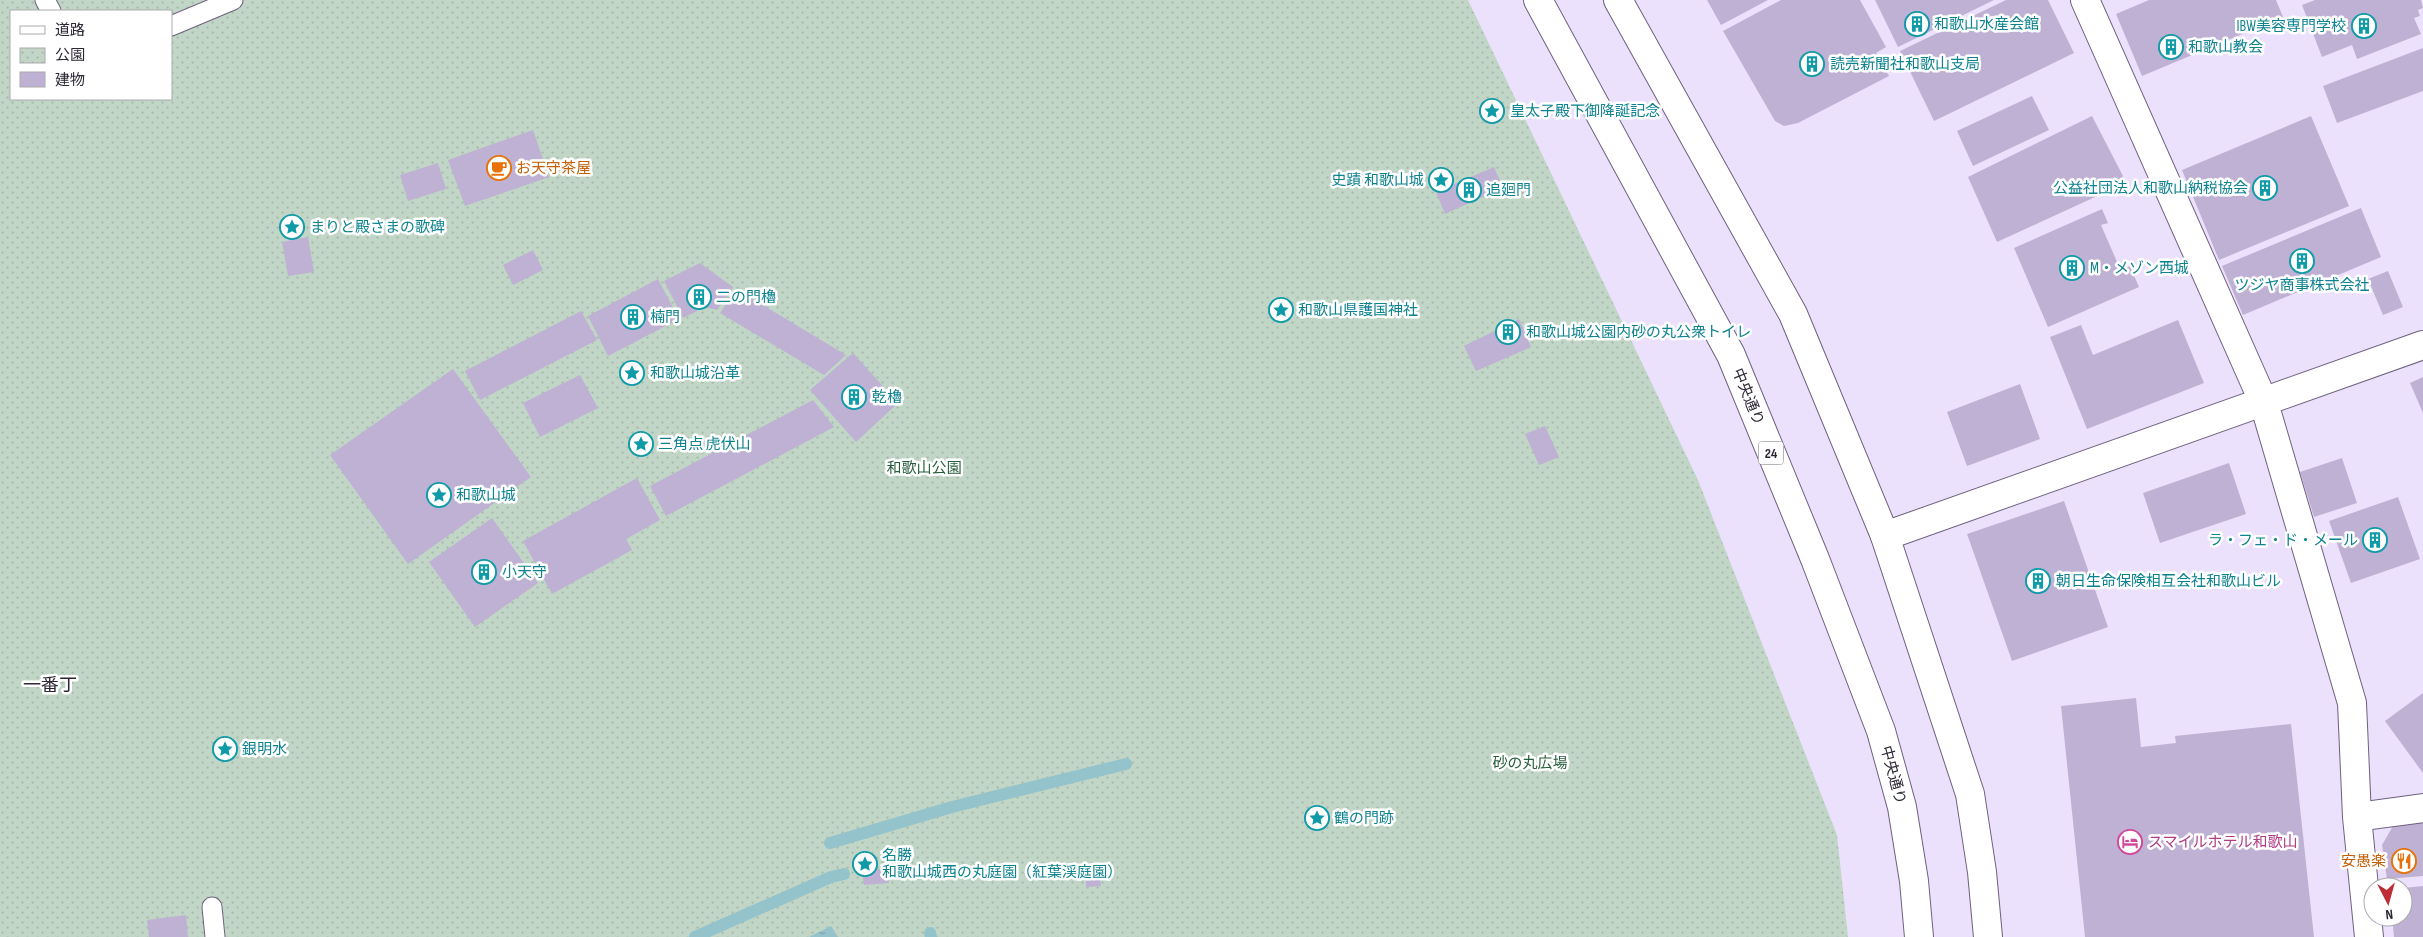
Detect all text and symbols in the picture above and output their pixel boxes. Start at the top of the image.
legend [10,10,172,100]
building icon: 和歌山水産会館 [1904,11,1930,37]
building icon: IBW美容専門学校 [2351,13,2377,39]
place label: 和歌山水産会館 [1934,15,2039,34]
place label: IBW美容専門学校 [2237,17,2346,36]
text: 道路 [55,21,85,40]
building icon: 和歌山教会 [2158,34,2184,60]
place label: 和歌山教会 [2188,38,2263,57]
text: 公園 [55,46,85,65]
building icon: 読売新聞社和歌山支局 [1799,51,1825,77]
place label: 読売新聞社和歌山支局 [1830,55,1980,74]
text: 建物 [55,71,85,90]
place icon: 皇太子殿下御降誕記念 [1479,98,1505,124]
place label: 皇太子殿下御降誕記念 [1510,102,1660,121]
cafe icon: お天守茶屋 [486,155,512,181]
place label: お天守茶屋 [516,159,591,178]
place icon: 史蹟 和歌山城 [1428,167,1454,193]
place label: 史蹟 和歌山城 [1332,171,1424,190]
building icon: 公益社団法人和歌山納税協会 [2252,175,2278,201]
building icon: 追廻門 [1456,177,1482,203]
place label: 公益社団法人和歌山納税協会 [2053,179,2248,198]
place label: 追廻門 [1486,181,1531,200]
place icon: まりと殿さまの歌碑 [279,214,305,240]
place label: まりと殿さまの歌碑 [310,218,445,237]
building icon: ツジヤ商事株式会社 [2289,248,2315,274]
building icon: M・メゾン西城 [2059,255,2085,281]
place label: M・メゾン西城 [2090,259,2189,278]
place label: ツジヤ商事株式会社 [2234,276,2370,295]
building icon: 二の門櫓 [686,284,712,310]
place label: 二の門櫓 [716,288,776,307]
place icon: 和歌山県護国神社 [1268,297,1294,323]
place label: 和歌山県護国神社 [1298,301,1418,320]
building icon: 楠門 [620,304,646,330]
place label: 楠門 [650,308,680,327]
building icon: 和歌山城公園内砂の丸公衆トイレ [1495,319,1521,345]
place label: 和歌山城公園内砂の丸公衆トイレ [1526,323,1751,342]
place icon: 和歌山城沿革 [619,360,645,386]
place label: 和歌山城沿革 [650,364,740,383]
street label: 中央通り [1728,366,1768,428]
building icon: 乾櫓 [841,384,867,410]
place label: 乾櫓 [872,388,902,407]
place icon: 三角点 虎伏山 [628,431,654,457]
place label: 三角点 虎伏山 [658,435,750,454]
road number: 24 [1758,442,1784,464]
park label: 和歌山公園 [886,459,962,478]
place icon: 和歌山城 [426,482,452,508]
place label: 和歌山城 [456,486,516,505]
building icon: ラ・フェ・ド・メール [2362,527,2388,553]
place label: ラ・フェ・ド・メール [2208,531,2358,550]
building icon: 小天守 [471,559,497,585]
place label: 小天守 [502,563,547,582]
building icon: 朝日生命保険相互会社和歌山ビル [2025,568,2051,594]
place label: 朝日生命保険相互会社和歌山ビル [2056,572,2281,591]
district label: 一番丁 [23,675,77,696]
place icon: 銀明水 [212,736,238,762]
place label: 銀明水 [242,740,287,759]
street label: 中央通り [1876,744,1910,806]
park label: 砂の丸広場 [1492,754,1568,773]
place icon: 鶴の門跡 [1304,805,1330,831]
place label: 鶴の門跡 [1334,809,1394,828]
hotel icon: スマイルホテル和歌山 [2117,829,2143,855]
place label: スマイルホテル和歌山 [2148,833,2298,852]
place label: 名勝 和歌山城西の丸庭園（紅葉渓庭園） [882,846,1122,882]
restaurant icon: 安愚楽 [2391,848,2417,874]
place icon: 名勝 和歌山城西の丸庭園（紅葉渓庭園） [852,851,878,877]
place label: 安愚楽 [2341,852,2386,871]
north arrow [2363,877,2413,927]
text: N [2385,906,2394,923]

